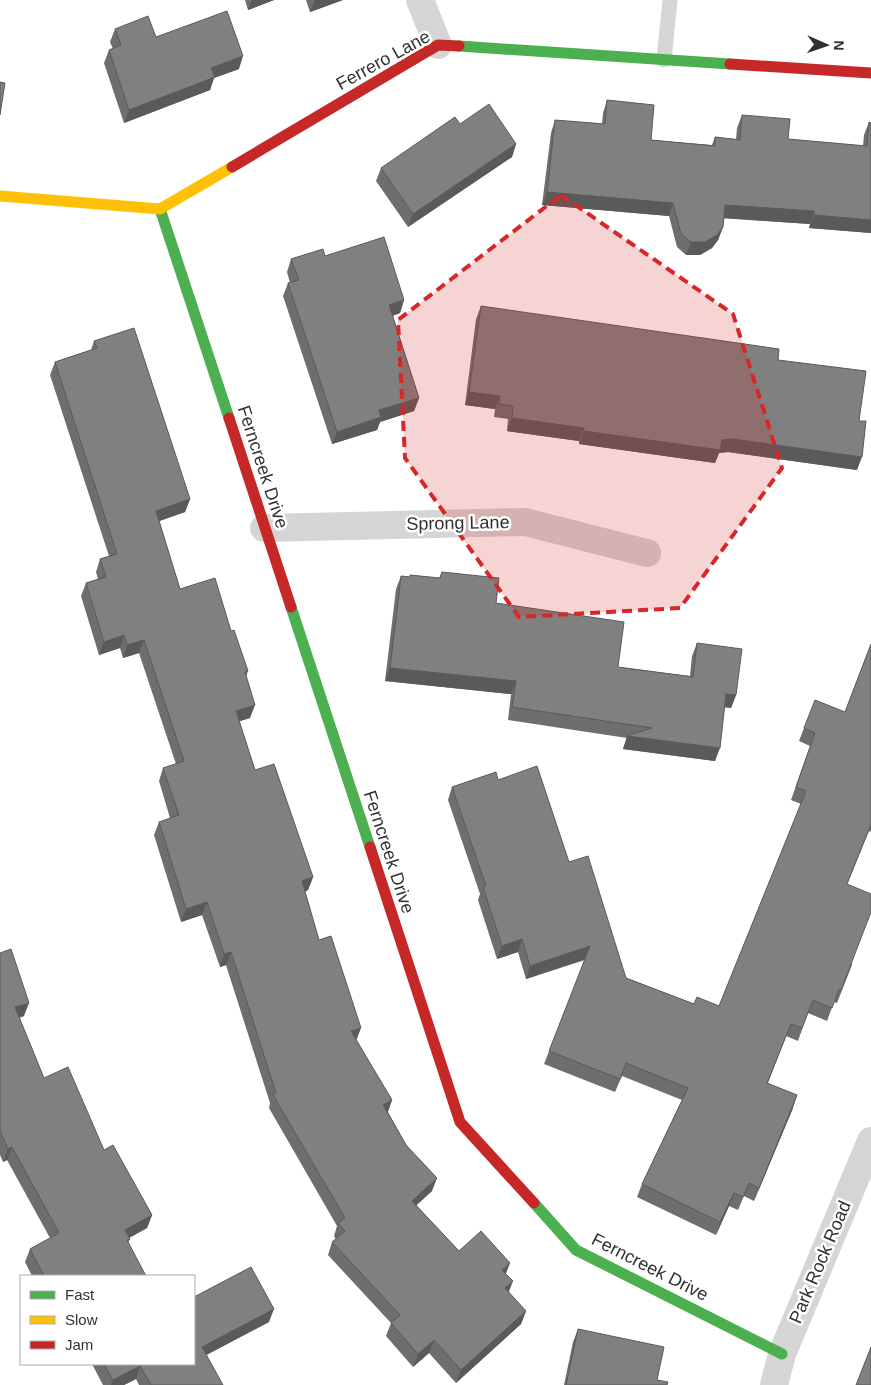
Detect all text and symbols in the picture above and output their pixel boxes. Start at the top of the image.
north arrow [801,20,851,70]
street label: Ferrero Lane [333,26,433,94]
text: N [831,40,847,51]
street label: Ferncreek Drive [234,403,292,531]
street label: Sprong Lane [406,512,510,534]
street label: Ferncreek Drive [360,788,418,916]
street label: Park Rock Road [785,1198,855,1326]
street label: Ferncreek Drive [588,1229,712,1305]
legend [20,1275,195,1365]
text: Fast [65,1286,95,1303]
text: Slow [65,1311,98,1328]
text: Jam [65,1336,93,1353]

